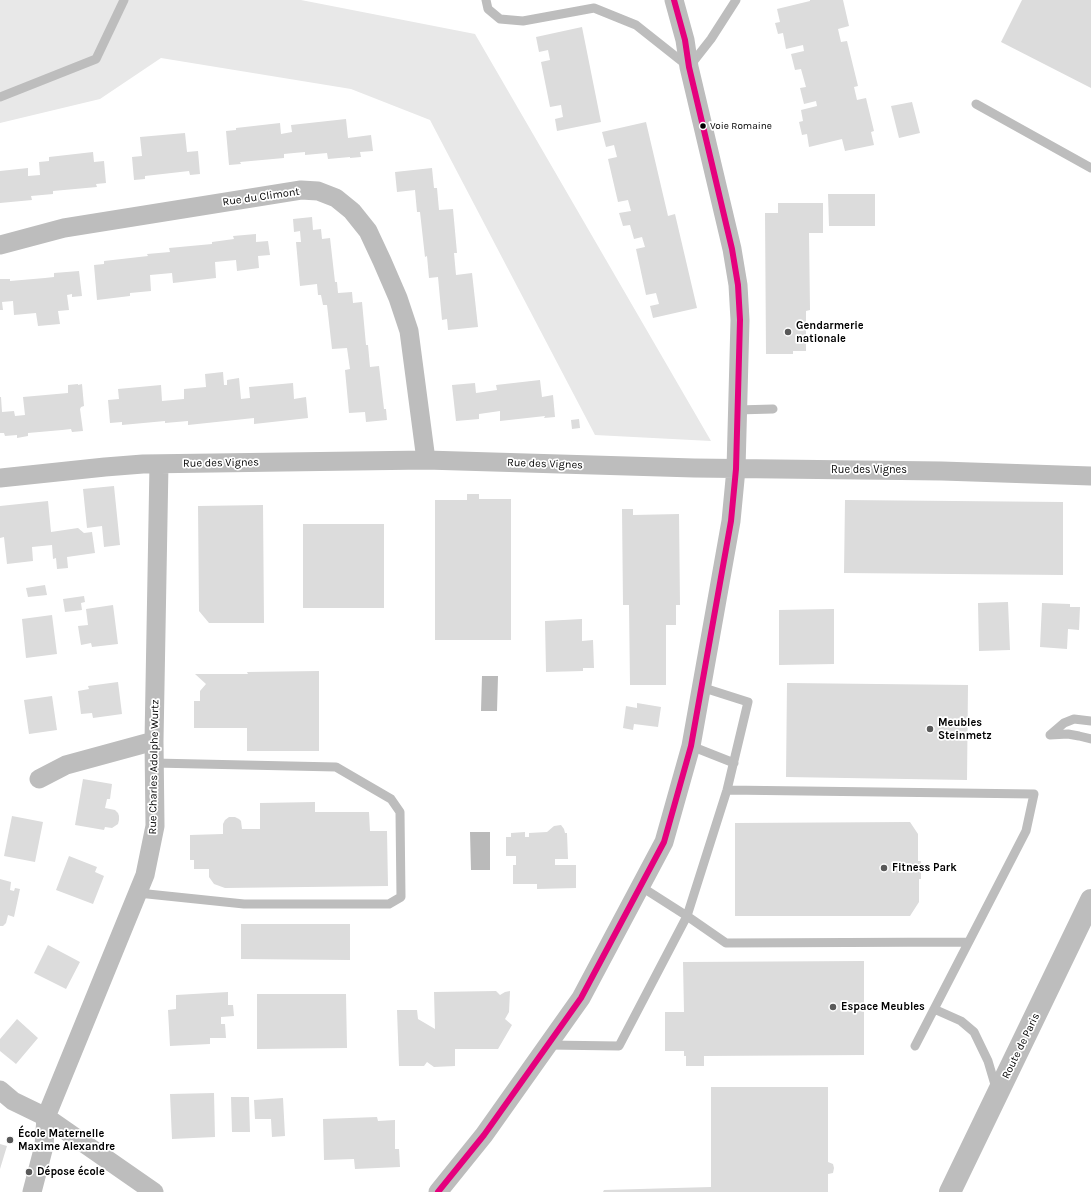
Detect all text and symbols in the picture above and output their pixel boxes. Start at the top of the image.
place label: Voie Romaine [710,120,772,132]
marker: Voie Romaine [698,121,708,131]
street label: Rue du Climont [222,185,300,209]
place label: Gendarmerie nationale [796,319,864,345]
marker: Gendarmerie nationale [783,327,793,337]
street label: Rue des Vignes [183,456,259,470]
street label: Rue des Vignes [507,456,583,472]
street label: Rue des Vignes [831,463,907,477]
street label: Rue Charles Adolphe Wurtz [146,699,162,835]
place label: Meubles Steinmetz [938,716,992,742]
marker: Meubles Steinmetz [925,724,935,734]
place label: Fitness Park [892,861,957,875]
marker: Fitness Park [879,863,889,873]
place label: Espace Meubles [841,1000,925,1014]
marker: Espace Meubles [828,1002,838,1012]
street label: Route de Paris [999,1011,1043,1081]
place label: École Maternelle Maxime Alexandre [18,1127,115,1153]
marker: École Maternelle Maxime Alexandre [5,1135,15,1145]
place label: Dépose école [37,1165,105,1179]
marker: Dépose école [24,1167,34,1177]

